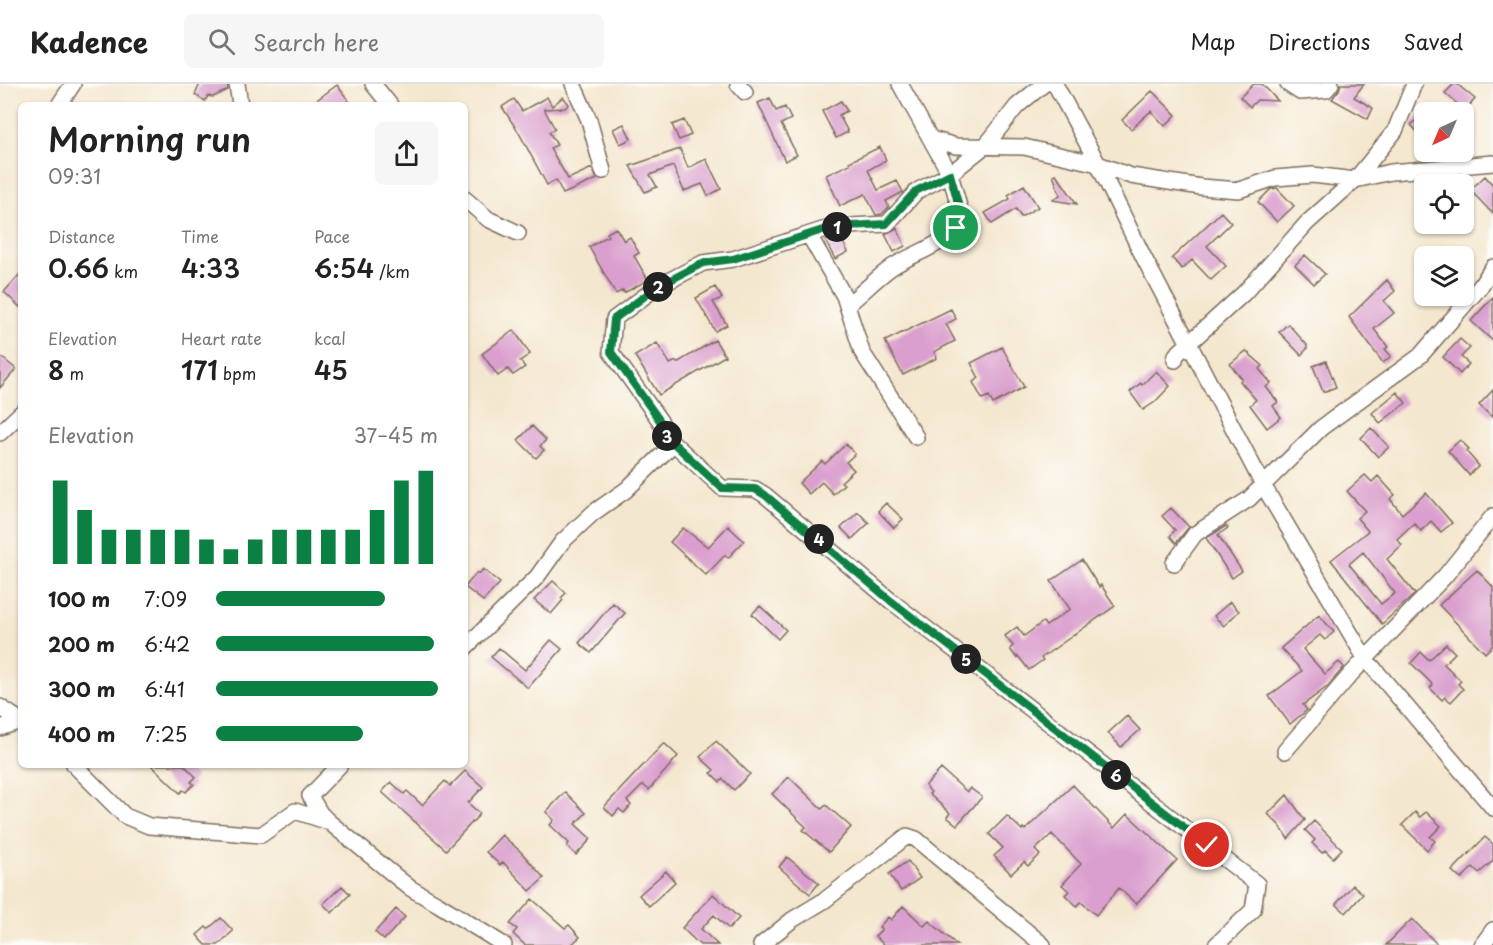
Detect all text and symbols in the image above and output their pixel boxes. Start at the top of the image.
search box [184,14,604,68]
text: Kadence [30,20,148,63]
icon: search [205,25,238,58]
text: Search here [253,25,379,58]
text: Map [1190,25,1235,57]
text: Directions [1268,25,1370,57]
text: Saved [1403,25,1463,57]
north arrow [1414,102,1474,162]
map controls [1414,102,1474,306]
text: Morning run [48,113,251,163]
button: share [375,122,438,185]
text: 09:31 [48,161,101,191]
button: locate [1414,174,1474,234]
pin [930,202,981,253]
icon: arrive [939,211,972,244]
pin: 1 [822,212,852,242]
text: 1 [833,215,841,239]
text: Distance [48,224,115,248]
text: Time [181,224,219,248]
text: Pace [314,224,350,248]
button: layers [1414,246,1474,306]
text: 0.66 [48,248,109,287]
text: 4:33 [181,248,240,287]
text: 6:54 [314,248,374,287]
text: km [109,259,138,283]
text: /km [374,259,410,283]
pin: 2 [643,272,673,302]
text: 2 [652,275,664,299]
text: Elevation [48,326,117,350]
text: Heart rate [181,326,262,350]
text: kcal [314,326,346,350]
text: 8 [48,350,64,389]
text: 171 [181,350,218,389]
text: 45 [314,350,348,389]
text: m [64,361,84,385]
text: bpm [218,361,256,385]
text: Elevation [48,420,134,450]
text: 37–45 m [354,420,438,450]
pin: 3 [652,421,682,451]
text: 3 [662,424,672,448]
pin: 4 [804,524,834,554]
text: 4 [814,527,824,551]
text: 100 m [48,584,110,614]
text: 7:09 [144,584,187,614]
text: 200 m [48,629,115,659]
text: 6:42 [144,629,190,659]
pin: 5 [951,644,981,674]
text: 5 [961,647,971,671]
text: 300 m [48,674,116,704]
text: 6:41 [144,674,185,704]
text: 400 m [48,719,116,749]
text: 7:25 [144,719,187,749]
pin: 6 [1101,760,1131,790]
text: 6 [1110,763,1122,787]
pin [1181,819,1232,870]
icon: check [1190,828,1223,861]

